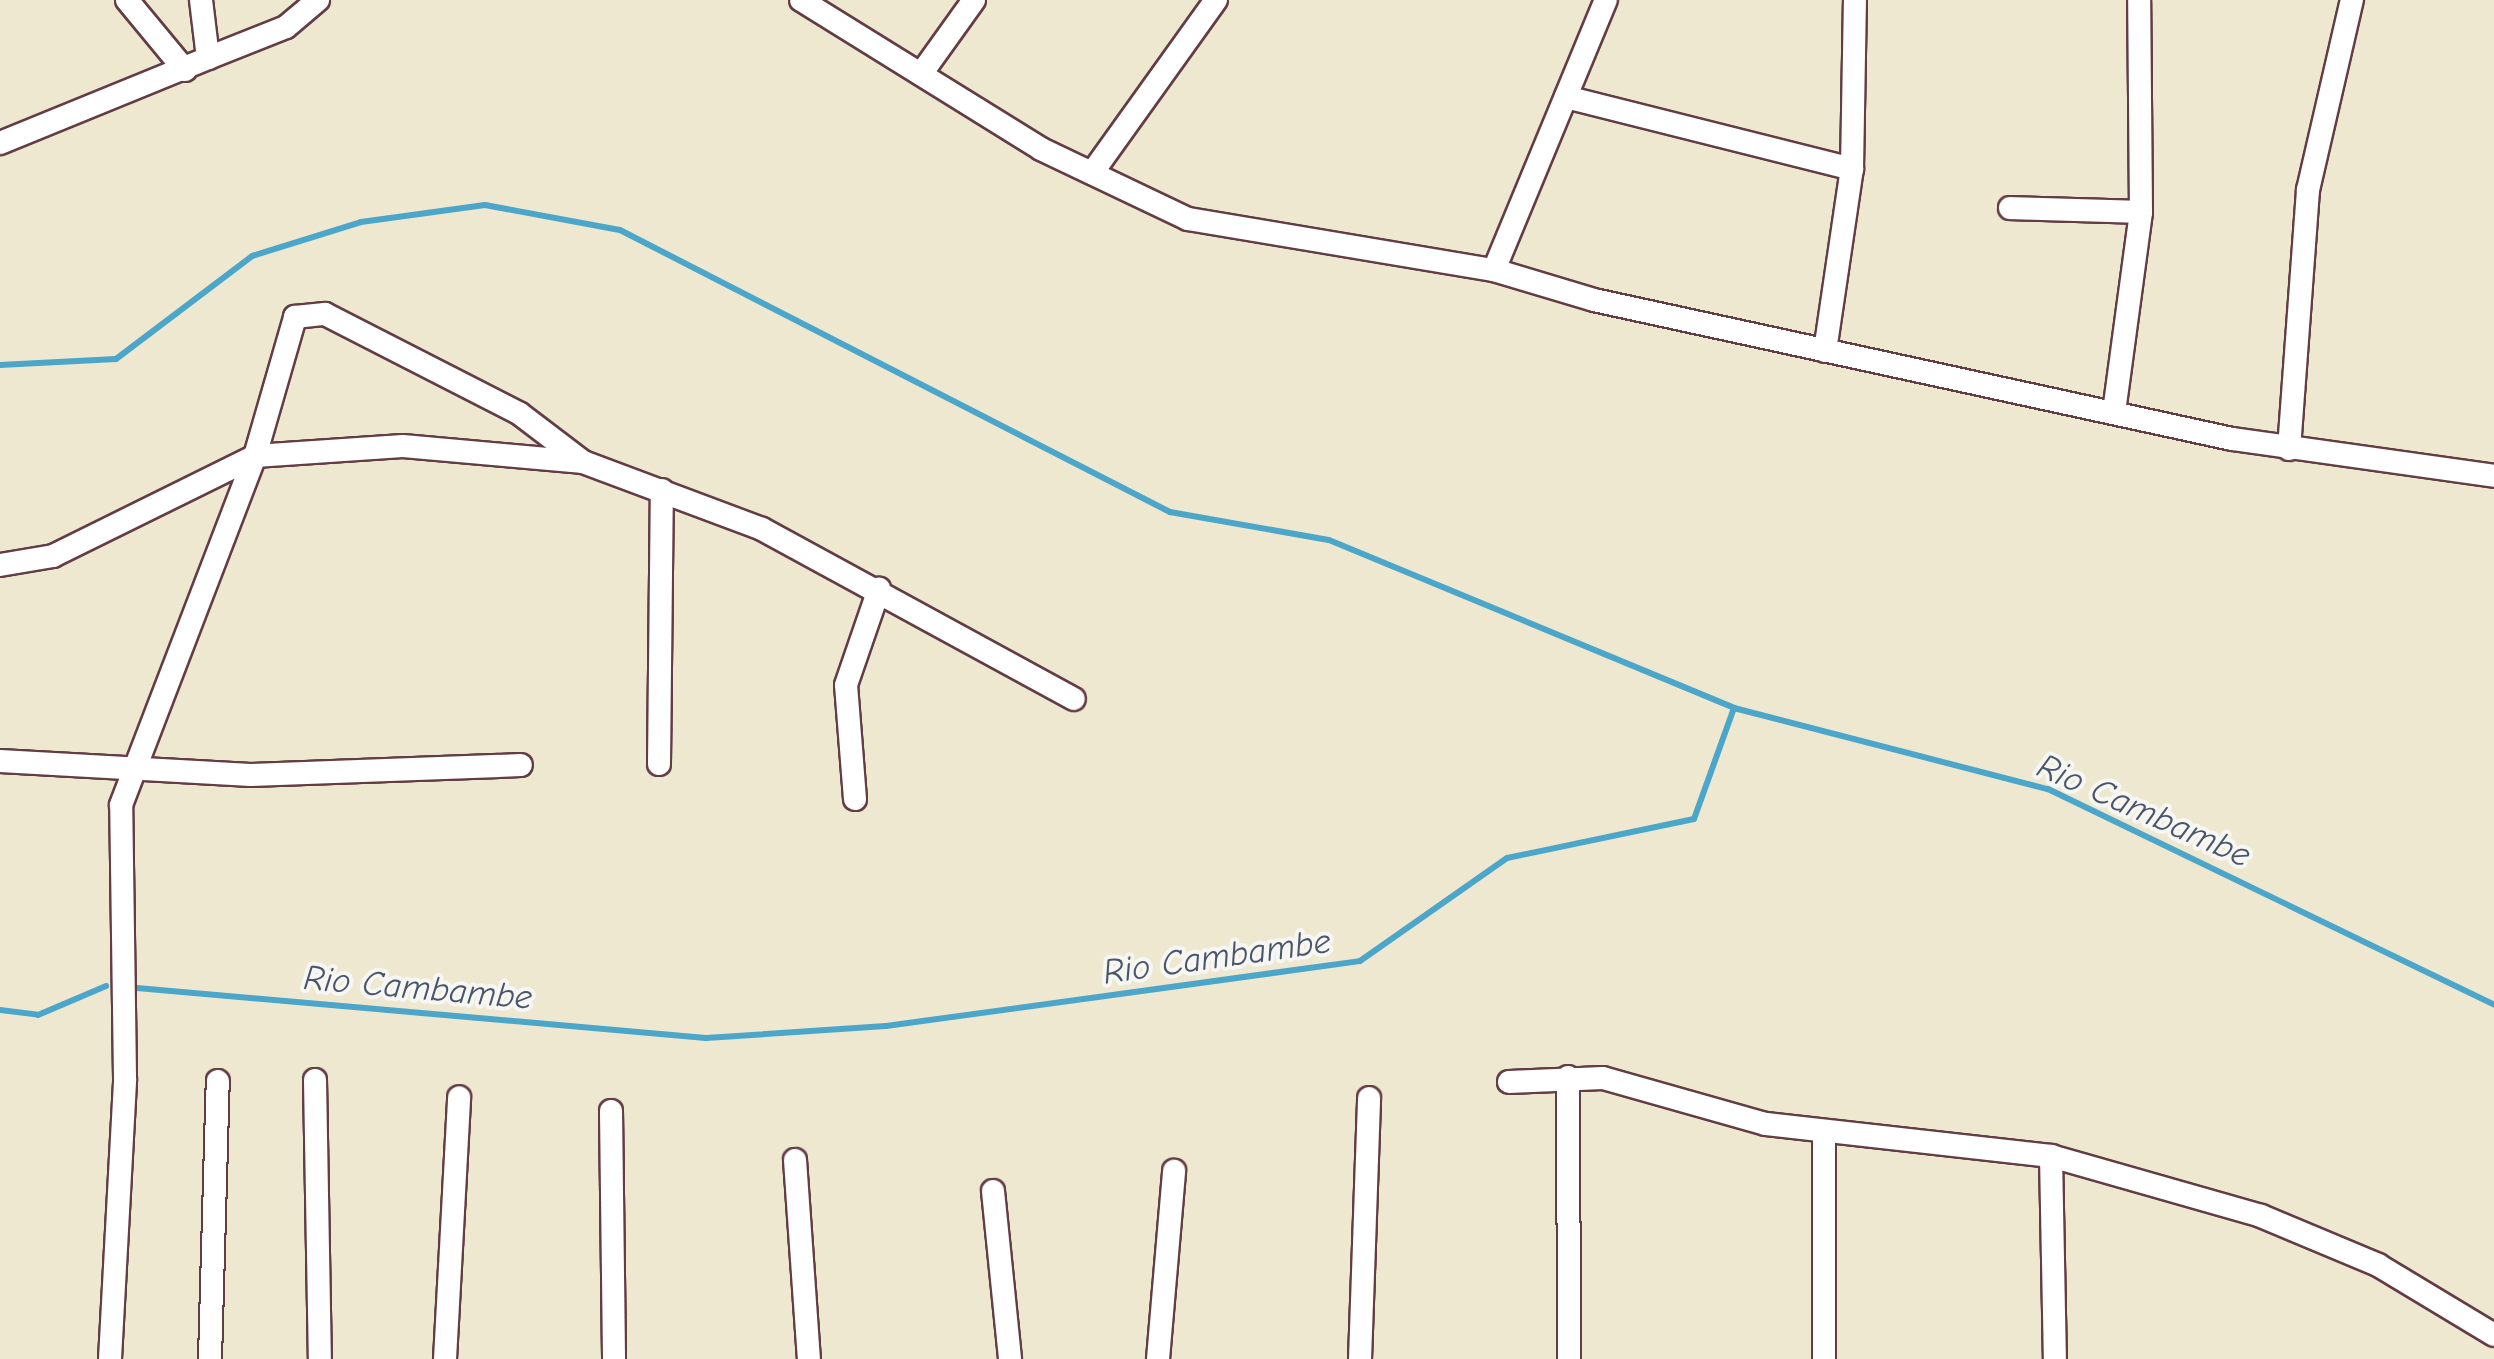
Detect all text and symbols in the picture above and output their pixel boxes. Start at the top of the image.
water label: Rio Cambambe [2031,745,2257,877]
water label: Rio Cambambe [1100,920,1334,994]
water label: Rio Cambambe [302,957,534,1019]

